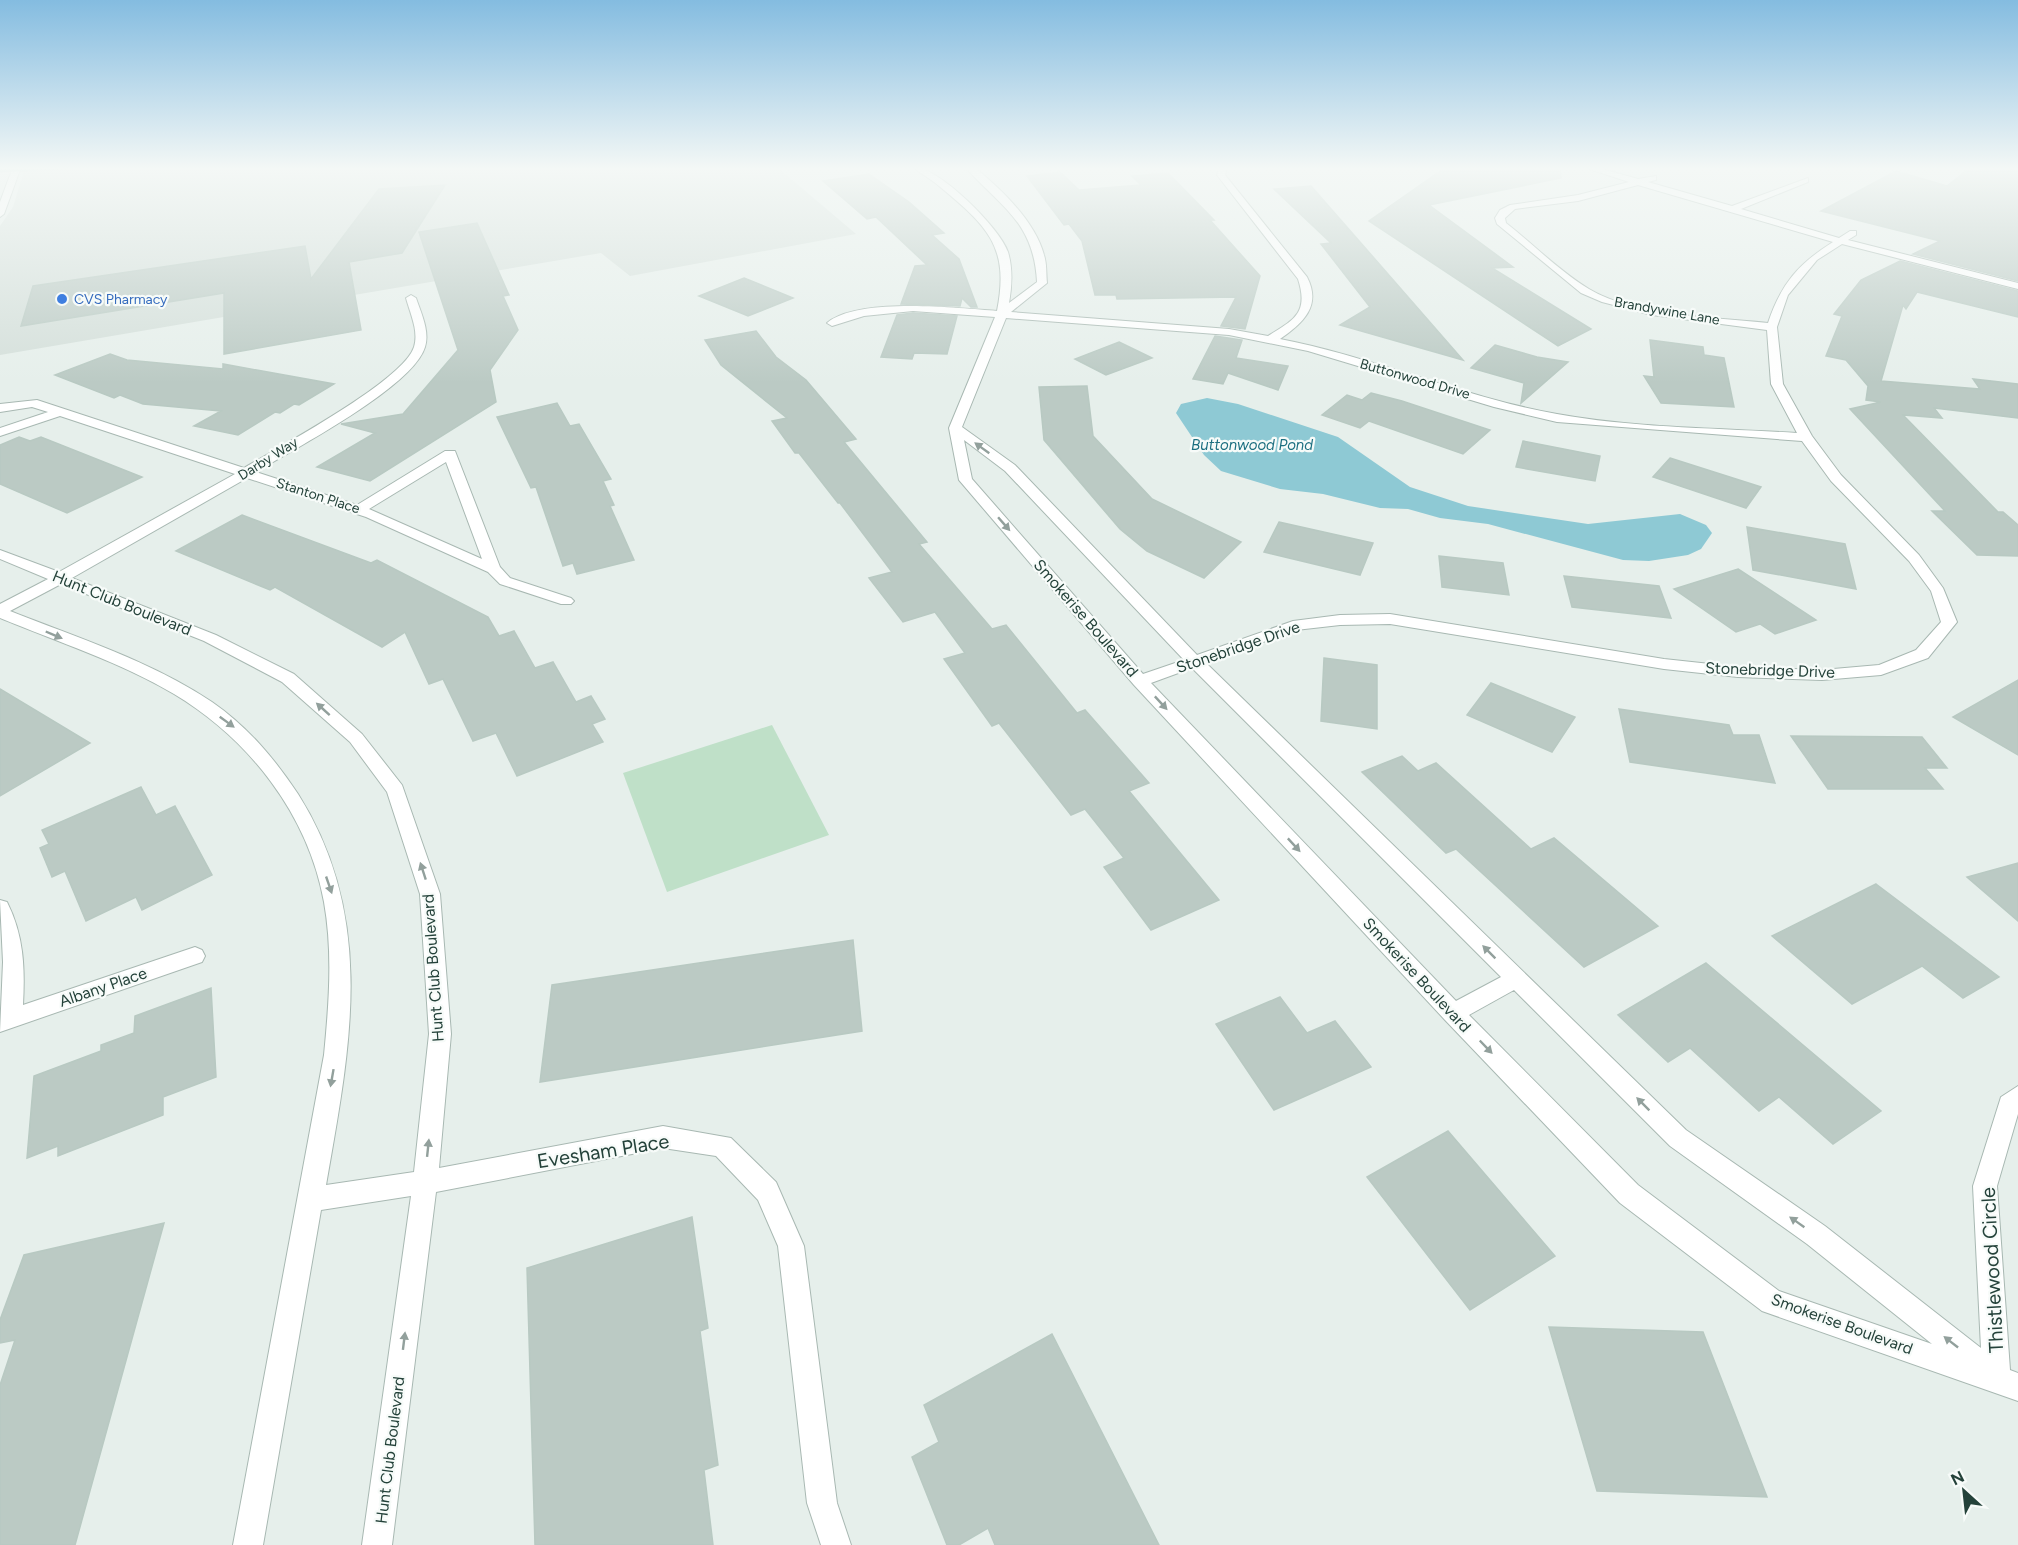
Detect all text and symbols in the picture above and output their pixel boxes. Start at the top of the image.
place label: CVS Pharmacy [74,291,168,308]
marker: CVS Pharmacy [55,292,69,306]
street label: Brandywine Lane [1613,293,1721,329]
street label: Buttonwood Drive [1358,355,1472,403]
street label: Darby Way [235,434,302,484]
water label: Buttonwood Pond [1191,436,1313,454]
one-way arrow [975,442,991,454]
street label: Stanton Place [274,474,362,518]
one-way arrow [997,517,1011,532]
street label: Smokerise Boulevard [1030,555,1142,681]
street label: Hunt Club Boulevard [50,566,194,640]
street label: Stonebridge Drive [1174,617,1303,677]
one-way arrow [45,630,63,640]
street label: Stonebridge Drive [1705,658,1835,682]
one-way arrow [1153,695,1167,709]
one-way arrow [316,703,331,716]
one-way arrow [219,716,235,729]
one-way arrow [1287,837,1301,852]
one-way arrow [418,862,427,880]
one-way arrow [325,876,334,894]
street label: Hunt Club Boulevard [418,893,448,1043]
street label: Smokerise Boulevard [1359,914,1475,1036]
one-way arrow [1482,945,1497,959]
street label: Albany Place [57,963,150,1011]
one-way arrow [1479,1040,1493,1055]
one-way arrow [327,1069,336,1088]
one-way arrow [1636,1097,1650,1111]
street label: Evesham Place [535,1129,671,1173]
one-way arrow [423,1138,433,1157]
street label: Thistlewood Circle [1976,1186,2008,1354]
one-way arrow [1790,1216,1806,1228]
street label: Smokerise Boulevard [1769,1290,1915,1358]
one-way arrow [399,1332,409,1351]
one-way arrow [1944,1336,1959,1348]
street label: Hunt Club Boulevard [372,1375,408,1525]
north arrow [1934,1461,1994,1521]
text: N [1948,1467,1967,1489]

